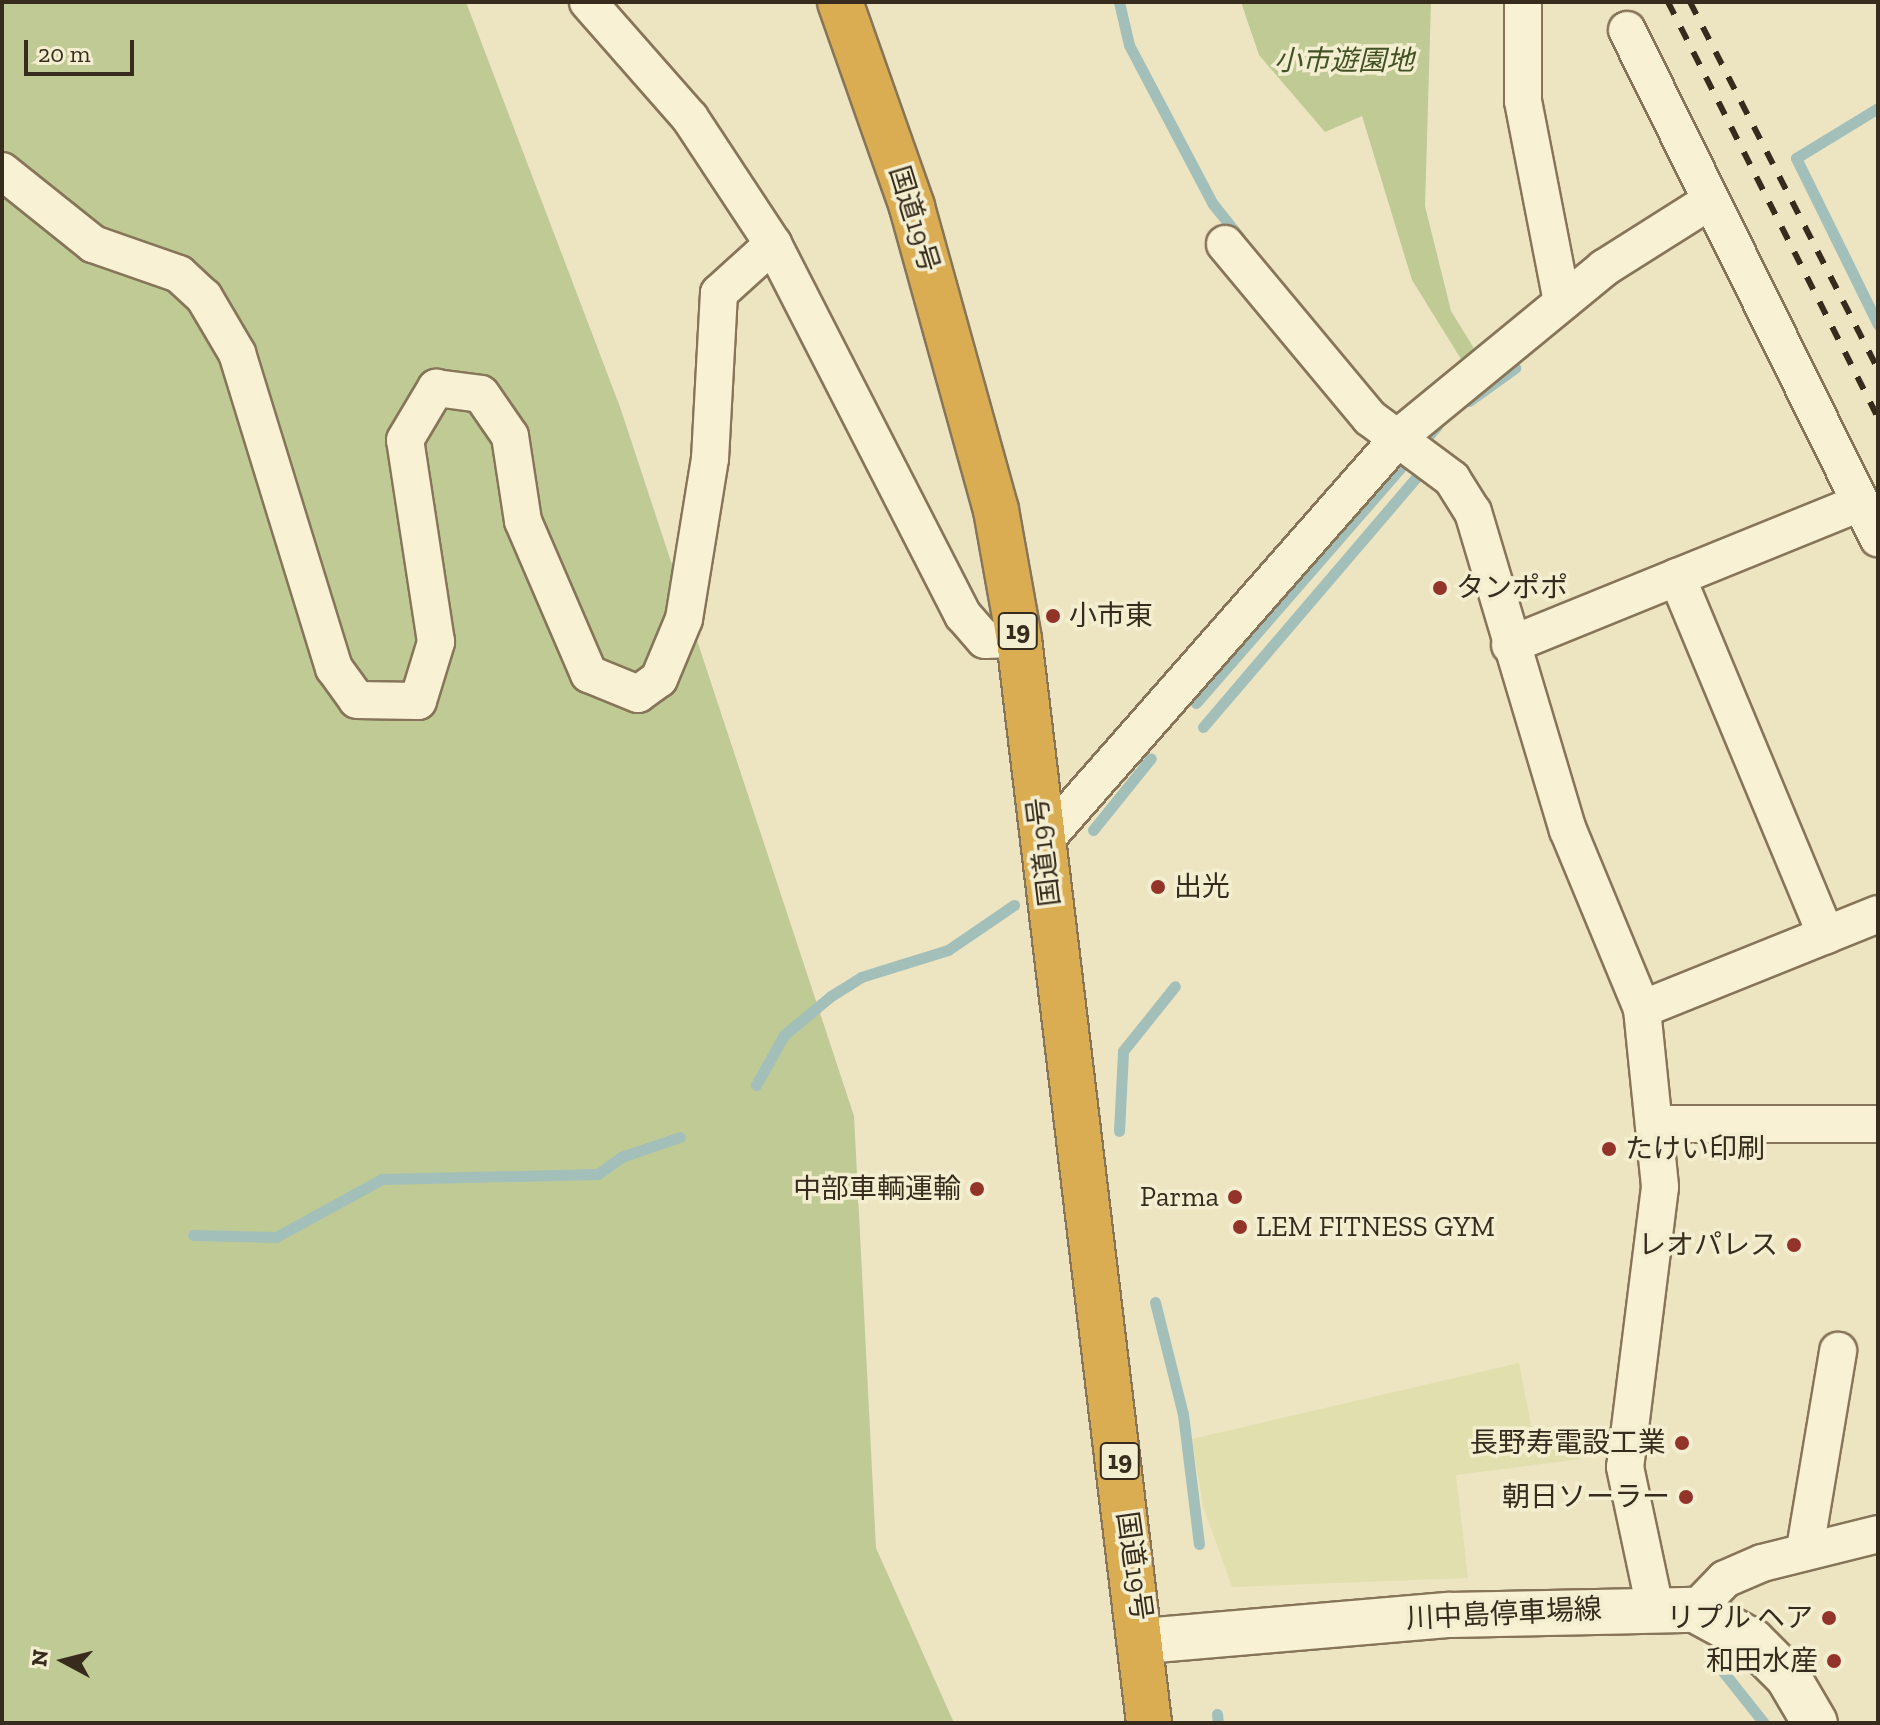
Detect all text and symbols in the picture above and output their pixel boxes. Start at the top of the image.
scale bar [28,24,138,74]
text: 20 m [38,39,90,68]
park label: 小市遊園地 [1274,44,1414,78]
street label: 国道19号 [882,162,946,276]
place label: タンポポ [1456,571,1568,605]
marker: タンポポ [1431,579,1449,597]
place label: 小市東 [1069,599,1153,633]
marker: 小市東 [1044,607,1062,625]
road number: 19 [996,609,1040,653]
street label: 国道19号 [1021,796,1067,908]
place label: 出光 [1174,870,1230,904]
marker: 出光 [1149,878,1167,896]
place label: たけい印刷 [1625,1132,1765,1166]
marker: たけい印刷 [1600,1140,1618,1158]
place label: 中部車輌運輸 [793,1172,961,1206]
marker: 中部車輌運輸 [968,1180,986,1198]
place label: Parma [1140,1180,1219,1214]
marker: Parma [1226,1188,1244,1206]
place label: LEM FITNESS GYM [1256,1210,1495,1244]
marker: LEM FITNESS GYM [1231,1218,1249,1236]
place label: レオパレス [1638,1228,1778,1262]
marker: レオパレス [1785,1236,1803,1254]
place label: 長野寿電設工業 [1470,1426,1666,1460]
marker: 長野寿電設工業 [1673,1434,1691,1452]
road number: 19 [1098,1439,1142,1483]
place label: 朝日ソーラー [1502,1480,1670,1514]
marker: 朝日ソーラー [1677,1488,1695,1506]
street label: 国道19号 [1110,1509,1158,1623]
street label: 川中島停車場線 [1405,1592,1603,1636]
place label: リプル ヘア [1667,1601,1813,1635]
marker: リプル ヘア [1820,1609,1838,1627]
north arrow [24,1621,104,1701]
place label: 和田水産 [1706,1644,1818,1678]
text: N [25,1648,54,1668]
marker: 和田水産 [1825,1652,1843,1670]

